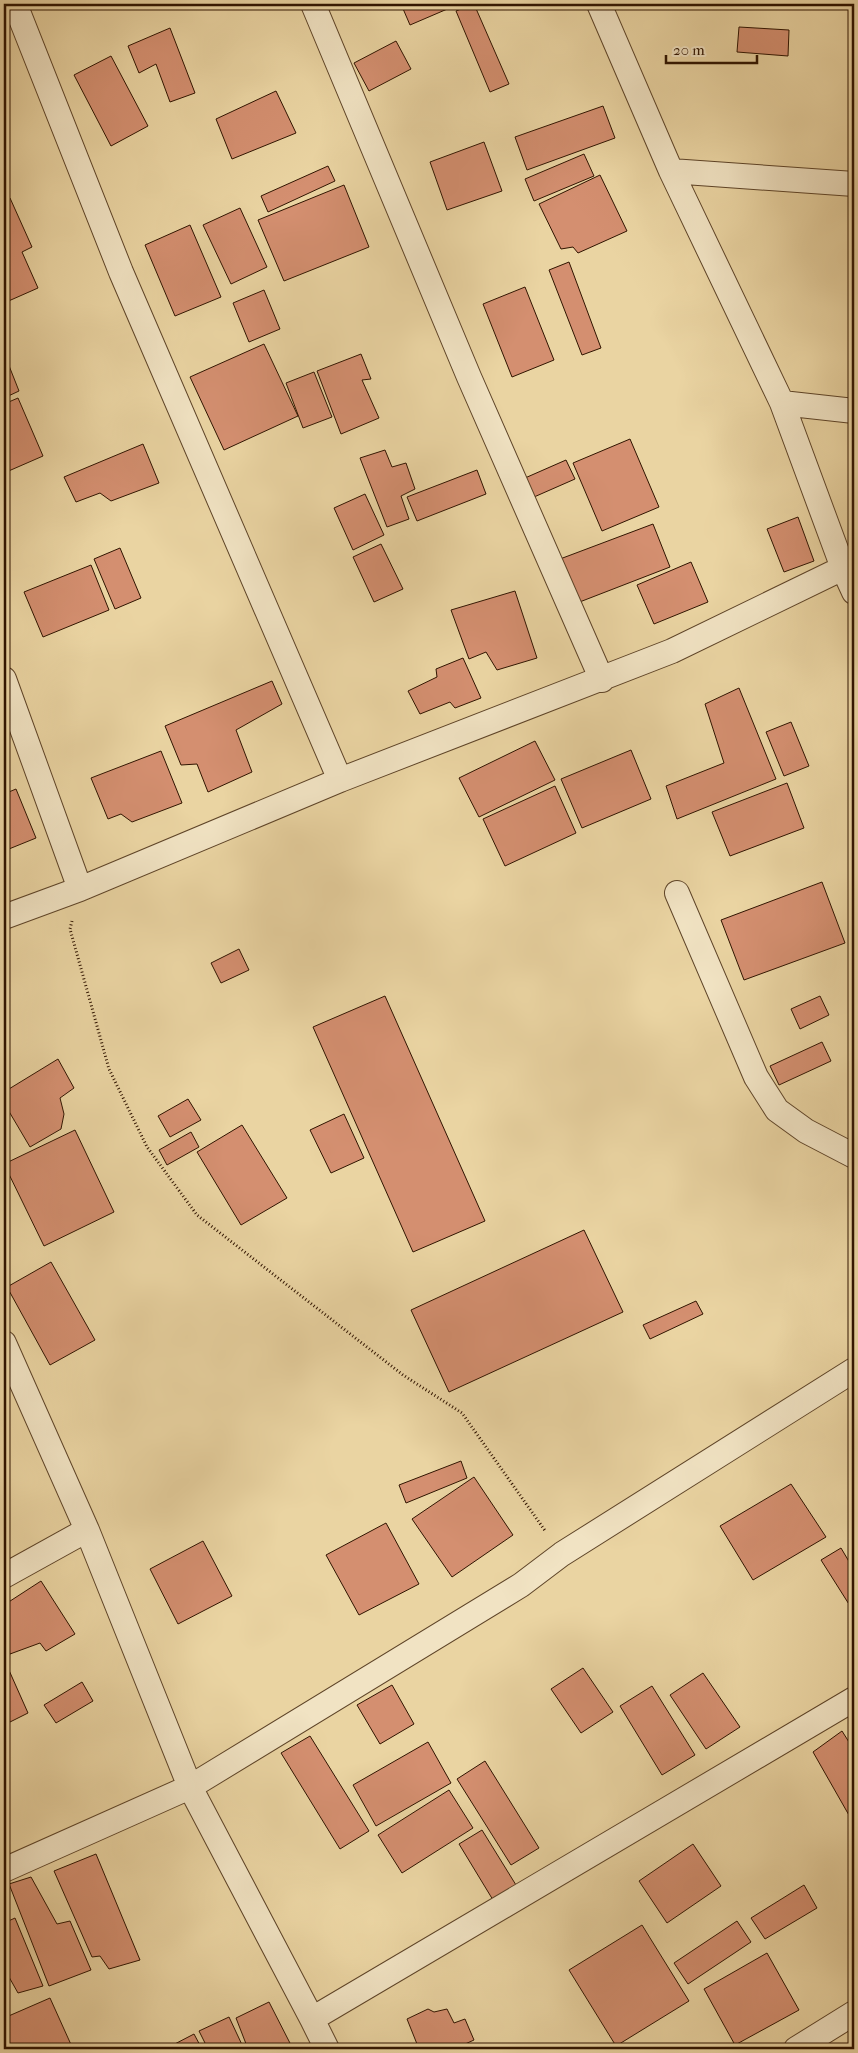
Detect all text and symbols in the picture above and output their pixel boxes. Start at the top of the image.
scale bar [666,32,757,64]
text: 20 m [673,41,705,59]

